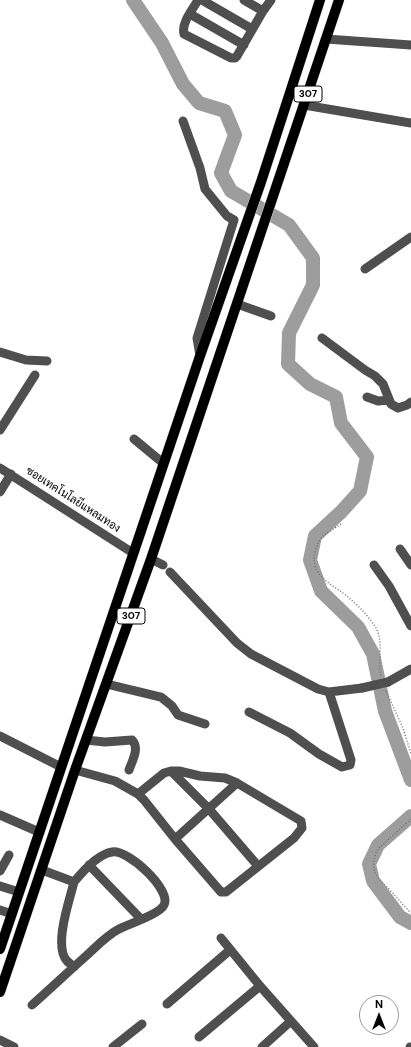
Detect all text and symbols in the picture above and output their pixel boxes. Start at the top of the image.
road number: 307 [294,86,322,102]
street label: ซอยเทคโนโลยีแหลมทอง [23,465,123,535]
road number: 307 [117,608,145,624]
north arrow [359,995,399,1035]
text: N [375,997,383,1011]

